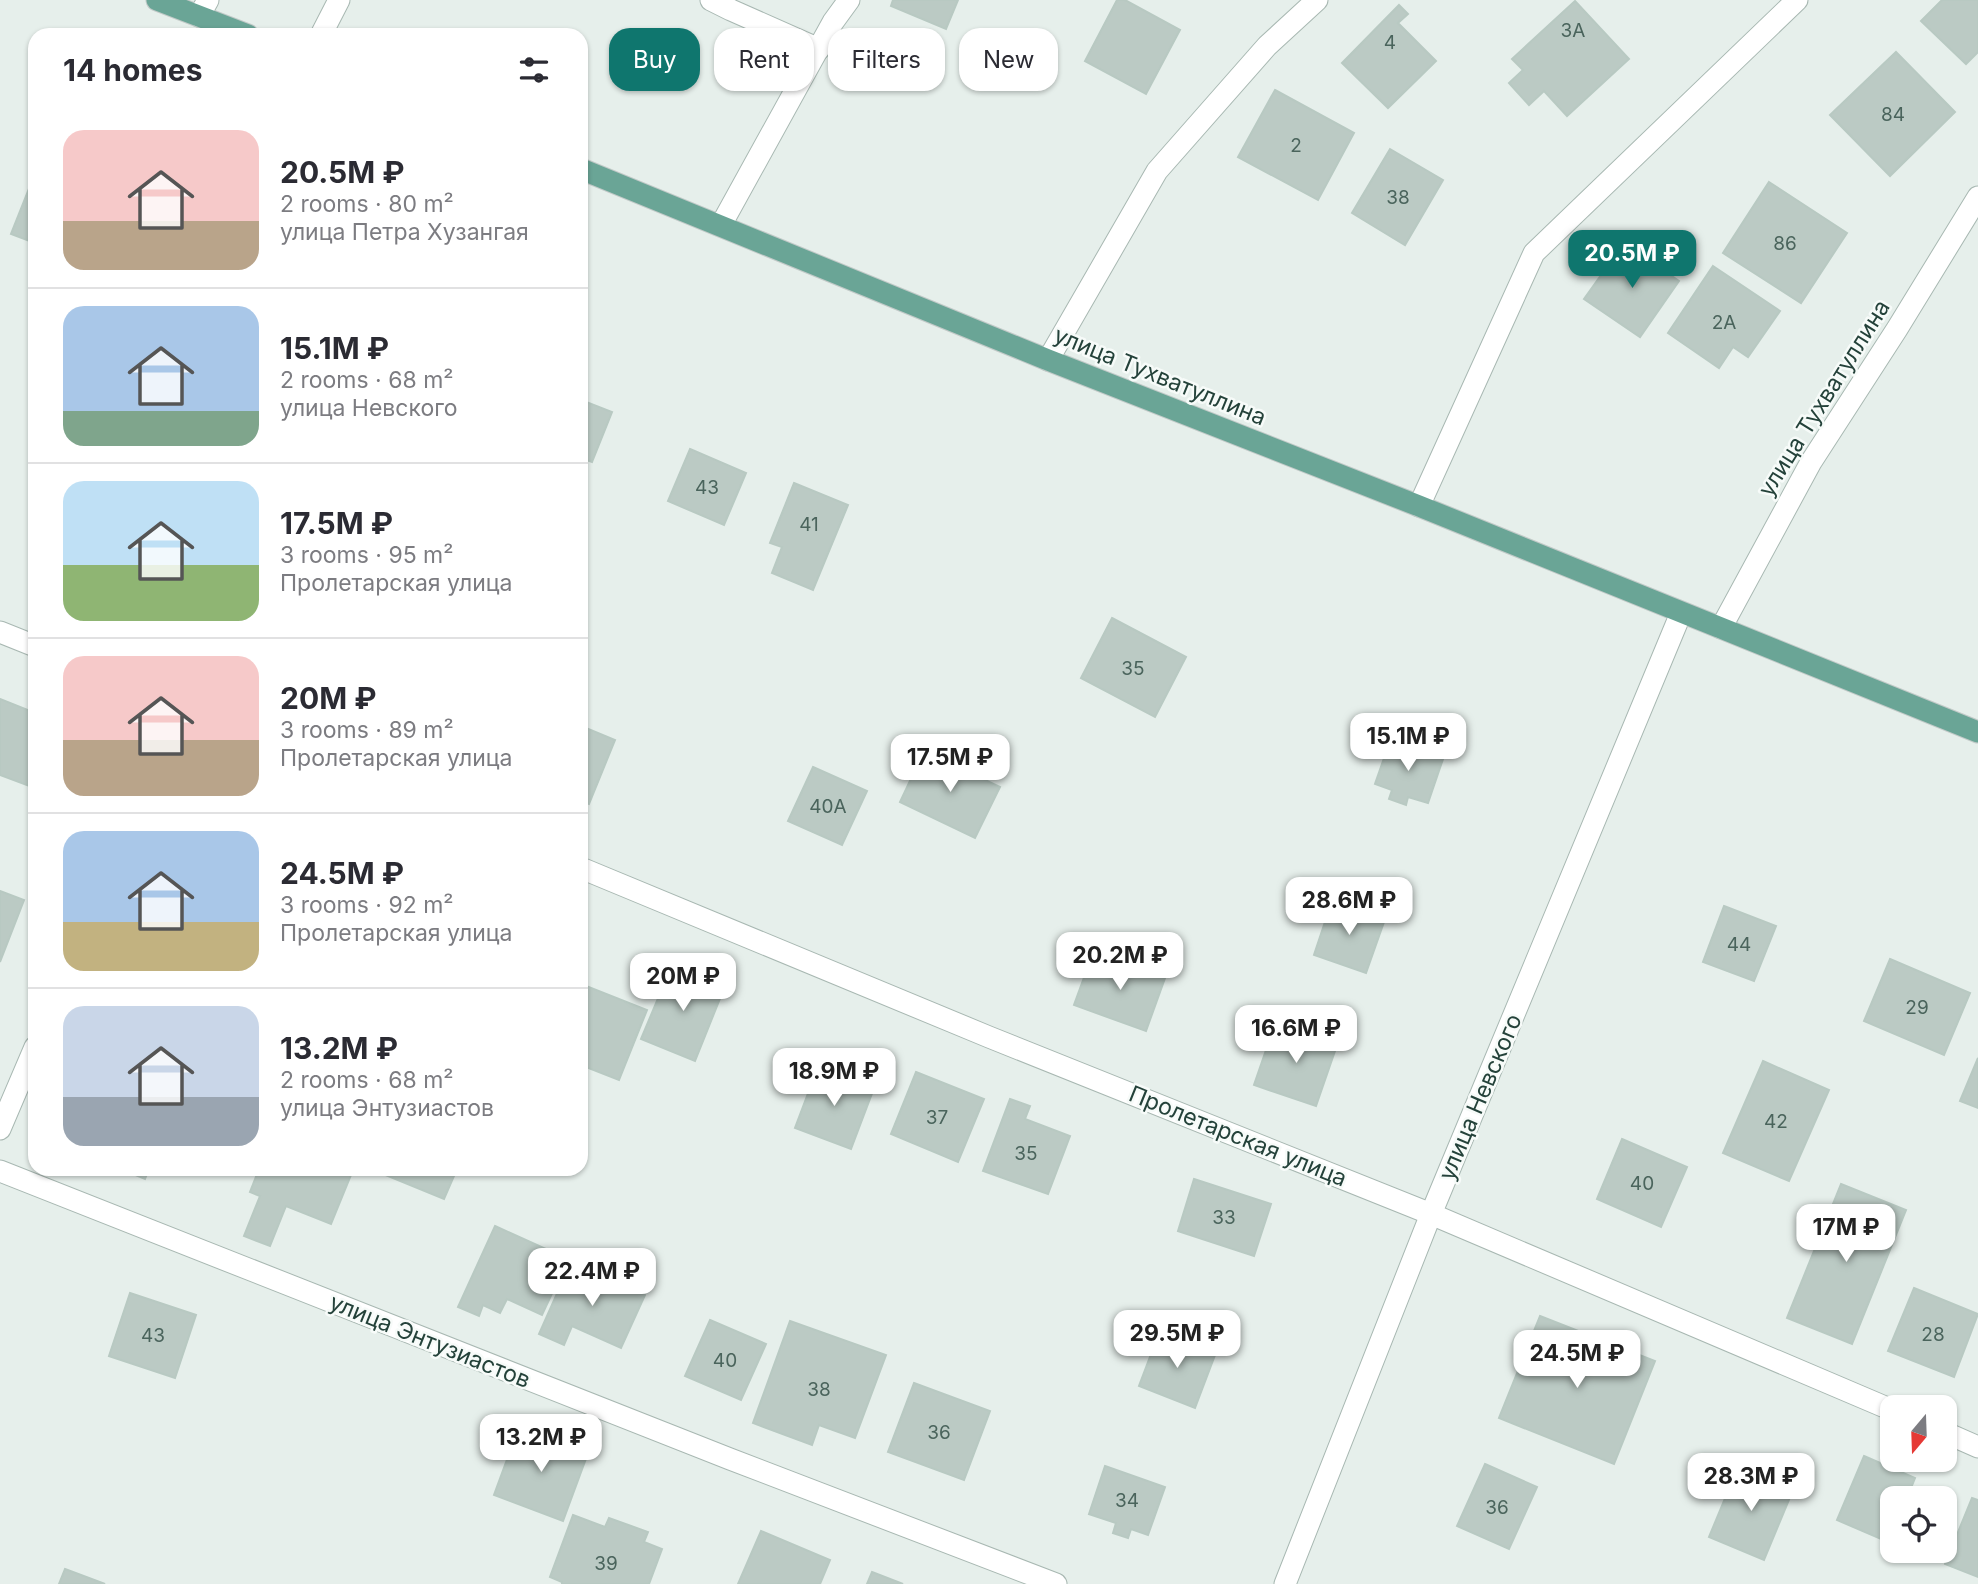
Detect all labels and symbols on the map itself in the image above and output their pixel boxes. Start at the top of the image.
house number: 3А [1561,19,1585,42]
house number: 4 [1384,31,1396,54]
house number: 84 [1881,103,1905,126]
house number: 2 [1290,134,1302,157]
house number: 38 [1386,186,1410,209]
pin: 20.5M ₽ [1567,230,1697,290]
house number: 86 [1773,232,1797,255]
street label: улица Тухватуллина [1752,295,1896,501]
house number: 2А [1712,311,1736,334]
street label: улица Тухватуллина [1050,321,1270,431]
house number: 43 [695,476,719,499]
house number: 41 [799,513,819,536]
house number: 35 [1121,657,1145,680]
pin: 15.1M ₽ [1343,714,1473,773]
pin: 17.5M ₽ [885,734,1015,794]
house number: 40А [809,795,847,818]
pin: 28.6M ₽ [1284,878,1414,937]
pin: 20.2M ₽ [1055,932,1185,992]
house number: 44 [1727,933,1751,956]
pin: 20M ₽ [634,954,732,1013]
house number: 29 [1905,996,1929,1019]
pin: 16.6M ₽ [1231,1006,1361,1065]
street label: улица Невского [1432,1010,1528,1184]
pin: 18.9M ₽ [769,1048,899,1108]
street label: Пролетарская улица [1125,1079,1351,1193]
house number: 37 [926,1106,948,1129]
house number: 42 [1764,1110,1788,1133]
house number: 35 [1014,1142,1038,1165]
house number: 40 [1630,1172,1654,1195]
pin: 17M ₽ [1797,1204,1895,1264]
house number: 33 [1212,1206,1236,1229]
pin: 22.4M ₽ [527,1248,657,1308]
street label: улица Энтузиастов [326,1288,534,1394]
pin: 29.5M ₽ [1112,1310,1242,1370]
house number: 28 [1921,1323,1945,1346]
house number: 43 [141,1324,165,1347]
pin: 24.5M ₽ [1512,1330,1642,1390]
house number: 40 [713,1349,737,1372]
house number: 38 [807,1378,831,1401]
north arrow [1880,1395,1956,1472]
pin: 13.2M ₽ [476,1414,606,1474]
house number: 36 [927,1421,951,1444]
pin: 28.3M ₽ [1686,1454,1816,1513]
house number: 34 [1115,1489,1139,1512]
house number: 36 [1485,1496,1509,1519]
house number: 39 [594,1552,618,1575]

